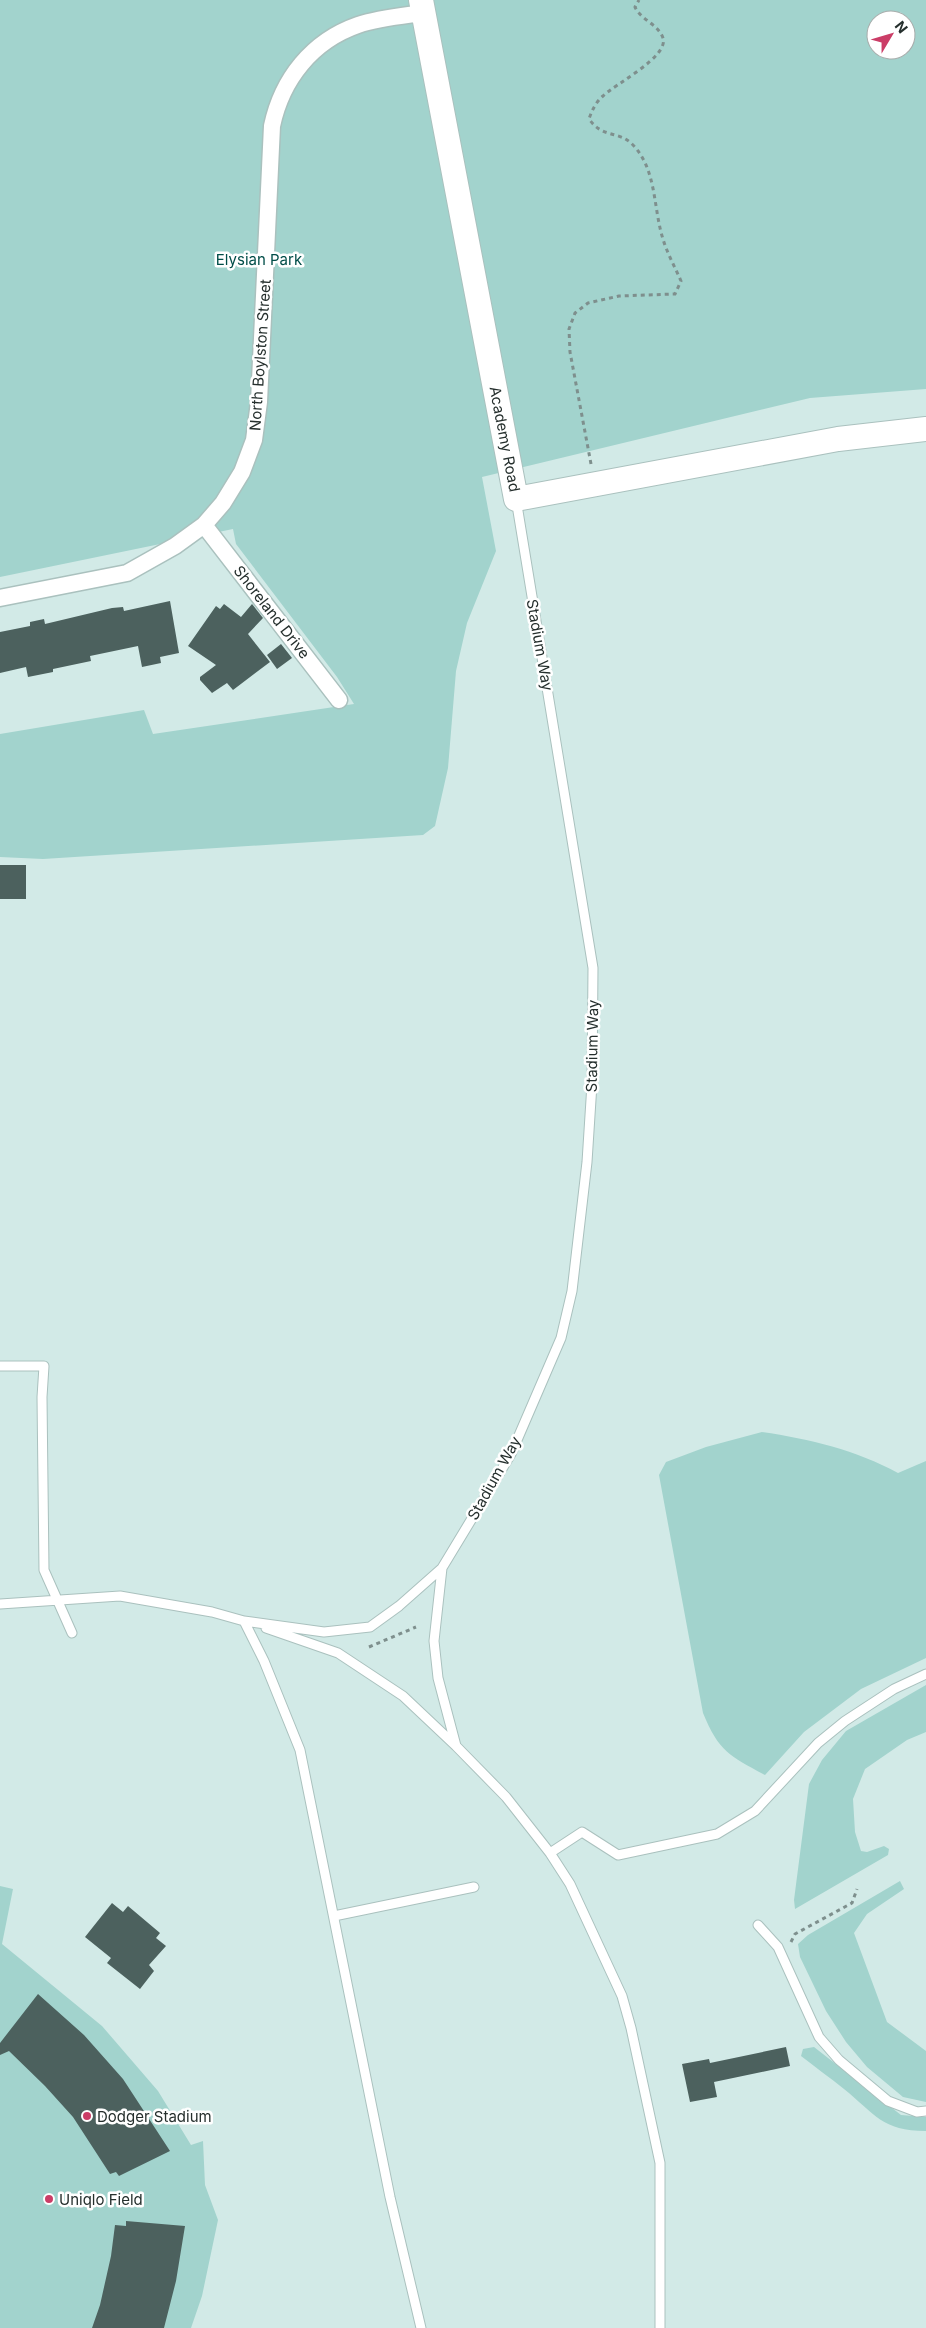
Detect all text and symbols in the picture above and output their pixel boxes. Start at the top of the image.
north arrow [866,10,916,60]
text: N [892,17,912,36]
park label: Elysian Park [216,250,303,269]
street label: North Boylston Street [245,278,275,431]
street label: Academy Road [485,385,525,493]
street label: Shoreland Drive [230,562,314,662]
street label: Stadium Way [523,598,558,693]
street label: Stadium Way [582,999,602,1093]
street label: Stadium Way [463,1432,525,1523]
place label: Dodger Stadium [97,2107,212,2126]
marker: Dodger Stadium [81,2110,93,2122]
place label: Uniqlo Field [59,2190,143,2209]
marker: Uniqlo Field [43,2193,55,2205]

